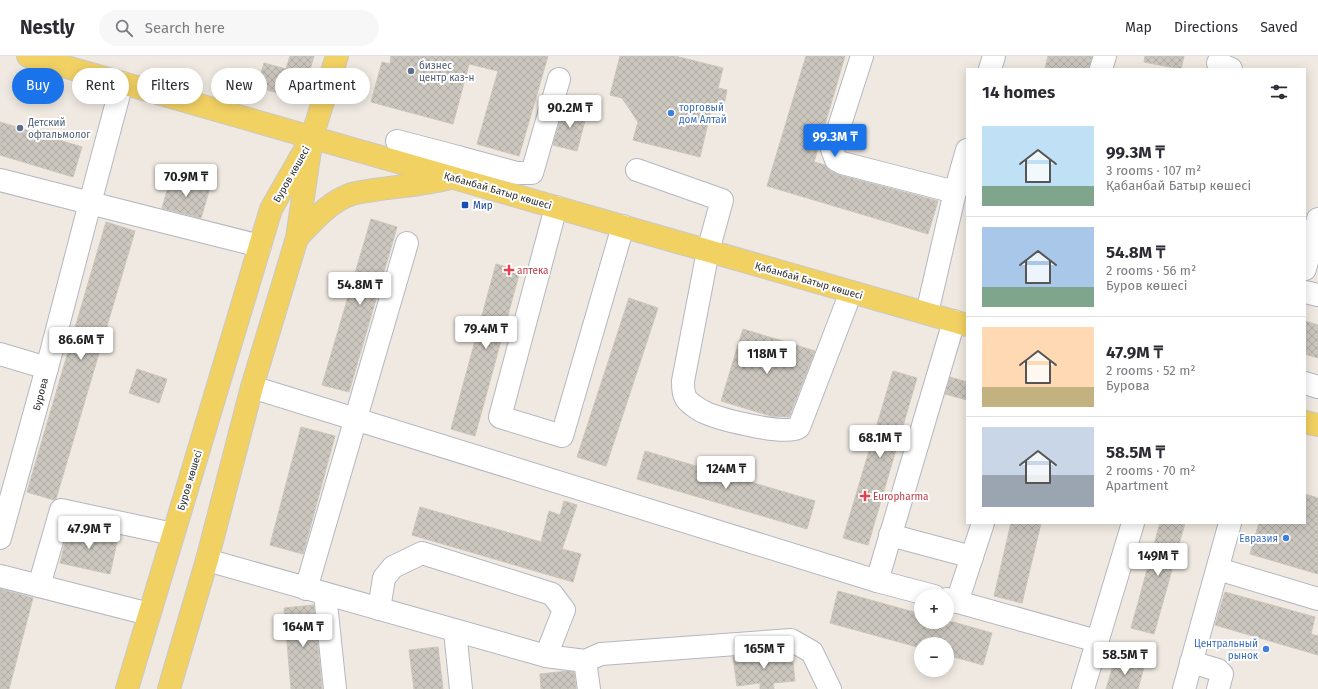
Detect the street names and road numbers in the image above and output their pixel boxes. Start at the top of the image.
street label: Буров көшесі [270,144,313,205]
street label: Қабанбай Батыр көшесі [442,169,553,212]
street label: Қабанбай Батыр көшесі [753,259,864,302]
street label: Бурова [31,377,51,412]
street label: Буров көшесі [174,448,205,512]

